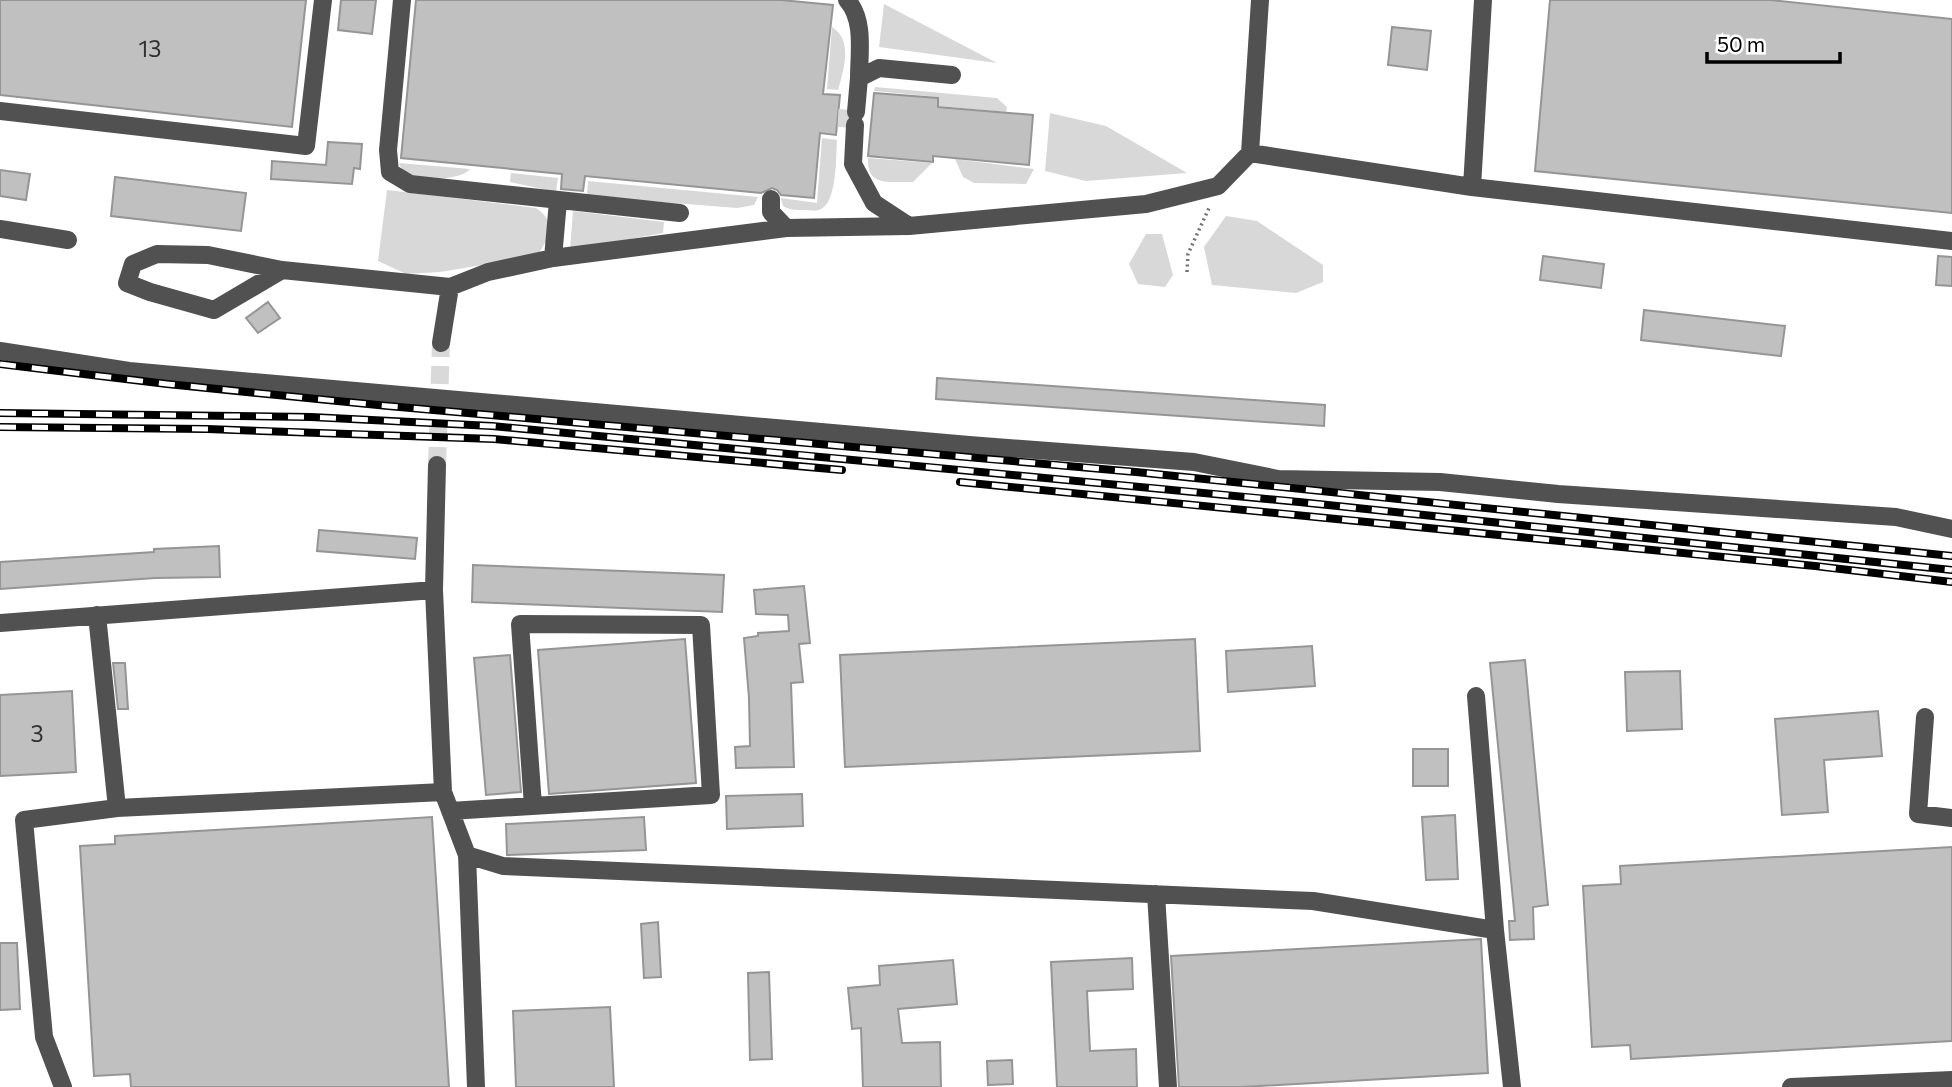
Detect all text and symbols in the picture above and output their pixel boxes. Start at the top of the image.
scale bar [1707,21,1840,65]
text: 50 m [1717,31,1765,56]
house number: 13 [139,34,161,62]
house number: 3 [30,719,44,747]

